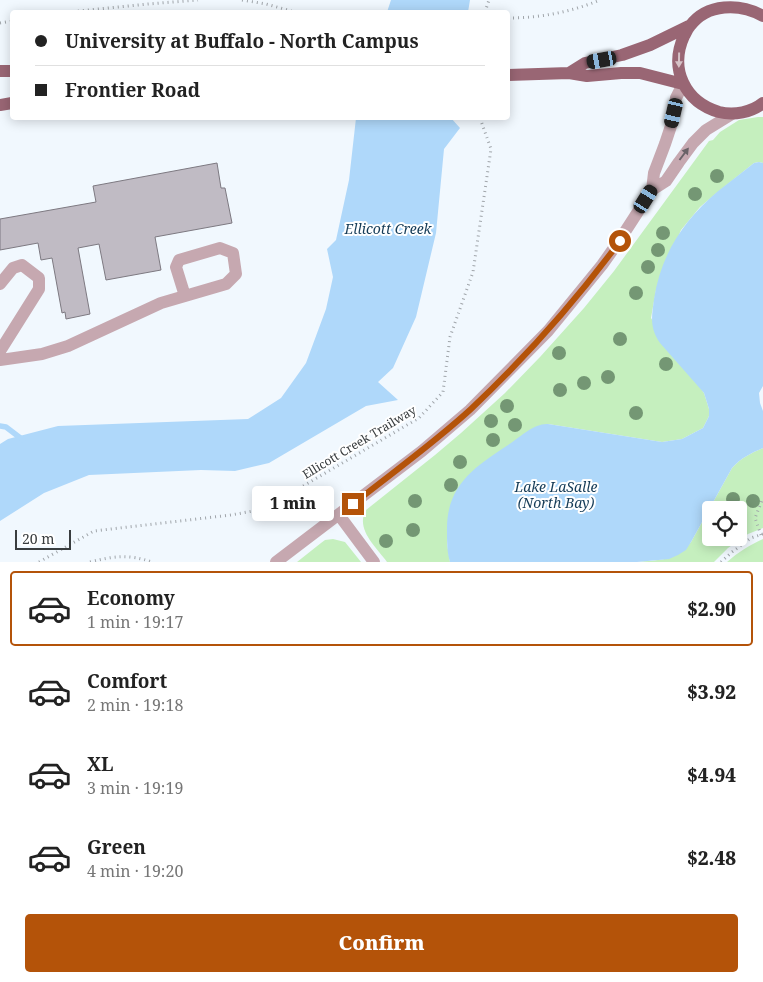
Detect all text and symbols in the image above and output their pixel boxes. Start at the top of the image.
text: University at Buffalo - North Campus [65,28,419,54]
car [585,50,618,70]
one-way arrow [675,52,683,68]
text: Frontier Road [65,77,200,103]
car [663,97,684,129]
one-way arrow [679,147,689,161]
car [631,182,660,216]
water label: Ellicott Creek [343,219,433,238]
route start [609,230,631,252]
street label: Ellicott Creek Trailway [299,401,419,483]
water label: Lake LaSalle (North Bay) [513,477,598,512]
callout: 1 min [253,486,336,522]
text: 1 min [270,492,316,514]
route end [342,493,364,515]
map controls [702,501,747,546]
button: locate [702,501,747,546]
scale bar [15,527,71,550]
text: 20 m [22,529,55,548]
text: Economy [87,585,175,611]
icon: car [27,586,72,631]
text: $2.90 [687,596,736,622]
text: 1 min · 19:17 [87,611,183,633]
text: Comfort [87,668,167,694]
icon: car [27,669,72,714]
text: $3.92 [687,679,736,705]
text: 2 min · 19:18 [87,694,183,716]
text: XL [87,751,113,777]
icon: car [27,752,72,797]
text: $4.94 [687,762,736,788]
text: 3 min · 19:19 [87,777,183,799]
text: Green [87,834,146,860]
icon: car [27,835,72,880]
text: $2.48 [687,845,736,871]
text: 4 min · 19:20 [87,860,183,882]
button: Confirm [25,914,738,972]

